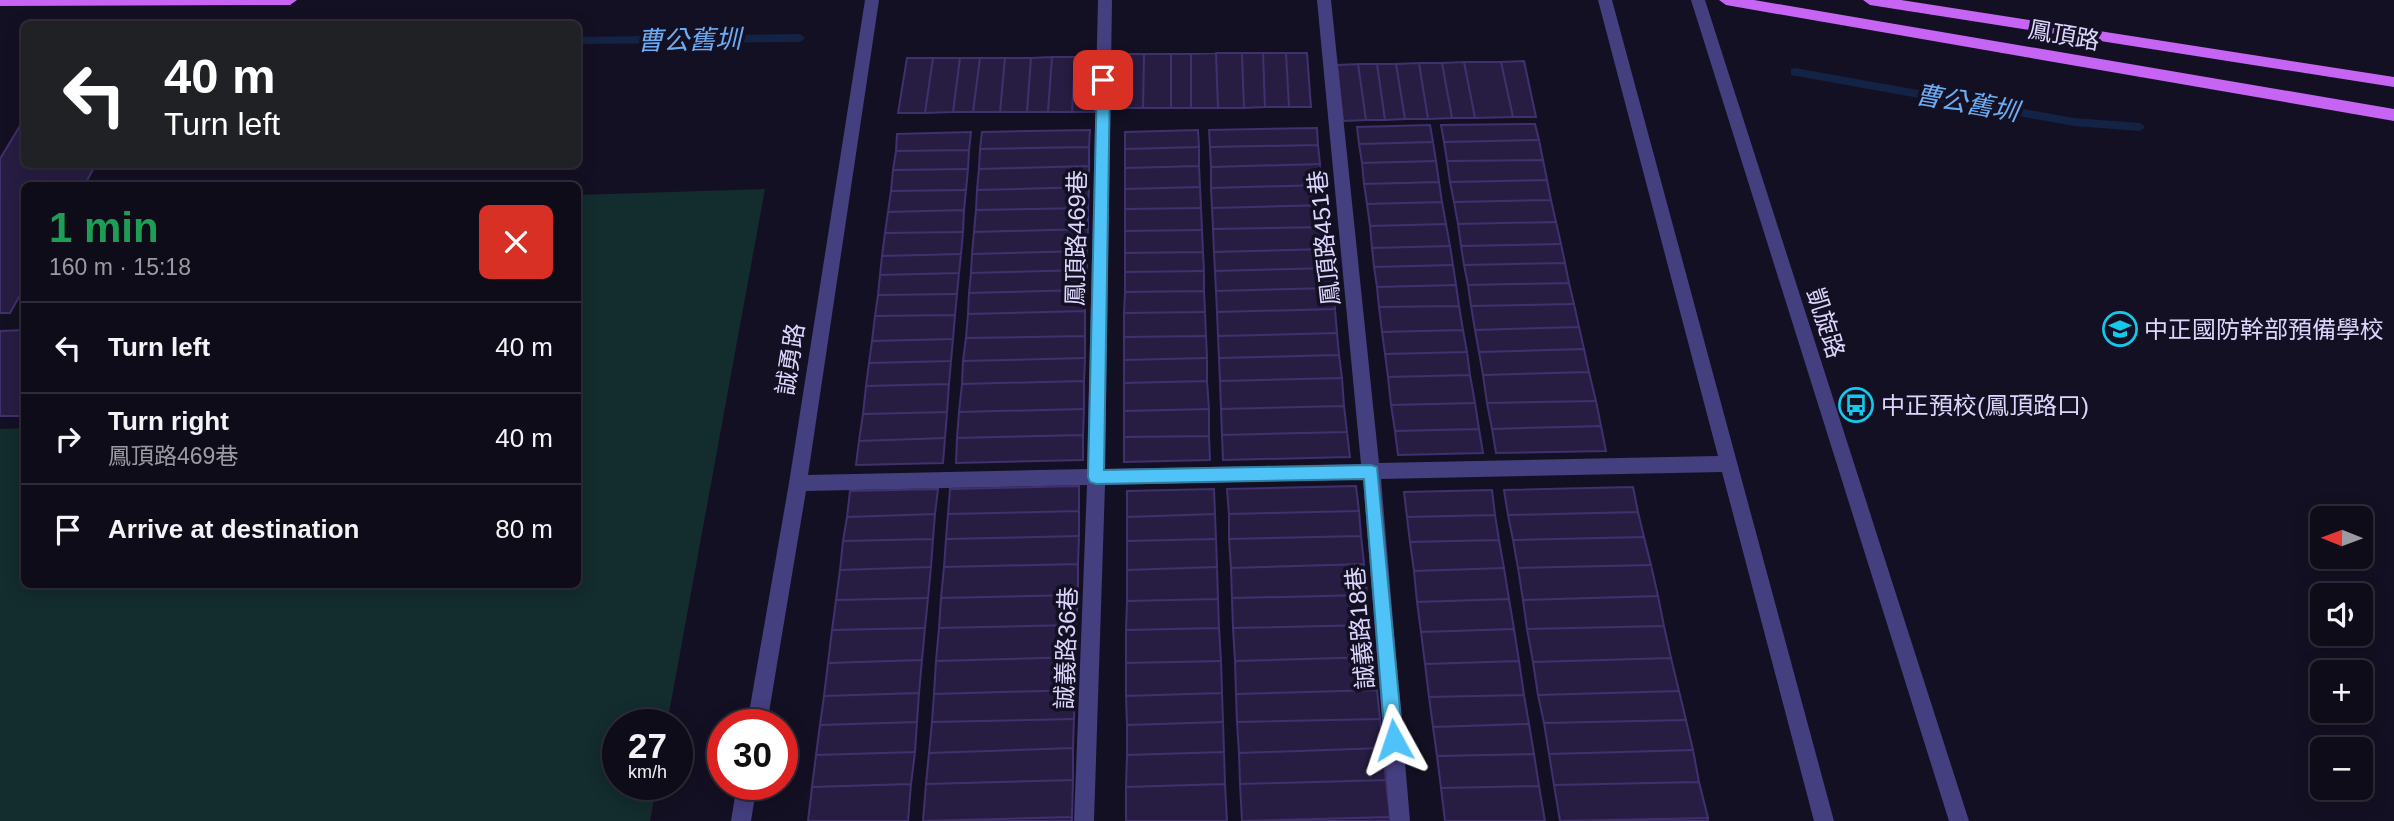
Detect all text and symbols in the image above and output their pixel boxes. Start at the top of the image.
street label: 鳳頂路 [2026,15,2102,55]
water label: 曹公舊圳 [637,24,745,56]
icon: left [49,49,140,140]
text: 40 m [164,49,276,103]
pin [1073,50,1133,110]
icon: arrive [1084,61,1122,99]
water label: 曹公舊圳 [1913,79,2025,127]
text: Turn left [164,106,280,142]
street label: 鳳頂路451巷 [1303,169,1345,307]
street label: 鳳頂路469巷 [1061,170,1091,306]
text: 1 min [49,204,159,251]
button: close [479,205,553,279]
text: 160 m · 15:18 [49,254,191,280]
street label: 凱旋路 [1802,285,1850,361]
school or university icon: 中正國防幹部預備學校 [2101,310,2139,348]
place label: 中正國防幹部預備學校 [2144,316,2384,343]
street label: 誠勇路 [771,321,809,397]
icon: left [49,329,87,367]
text: Turn left [108,332,210,362]
text: 40 m [495,332,553,362]
bus stop icon: 中正預校(鳳頂路口) [1837,386,1875,424]
place label: 中正預校(鳳頂路口) [1881,392,2089,419]
text: Turn right [108,406,229,436]
icon: right [49,420,87,458]
text: 40 m [495,423,553,453]
text: 鳳頂路469巷 [108,443,238,469]
north arrow [2310,506,2373,569]
map controls [2310,506,2373,800]
icon: arrive [49,511,87,549]
text: Arrive at destination [108,514,359,544]
text: 80 m [495,514,553,544]
street label: 誠義路18巷 [1341,566,1379,690]
button: sound [2310,583,2373,646]
street label: 誠義路36巷 [1050,586,1082,710]
button: + [2310,660,2373,723]
position arrow [1357,703,1431,777]
speed limit sign: 30 [707,709,798,800]
text: 27 [628,726,667,765]
button: − [2310,737,2373,800]
text: km/h [628,762,667,782]

